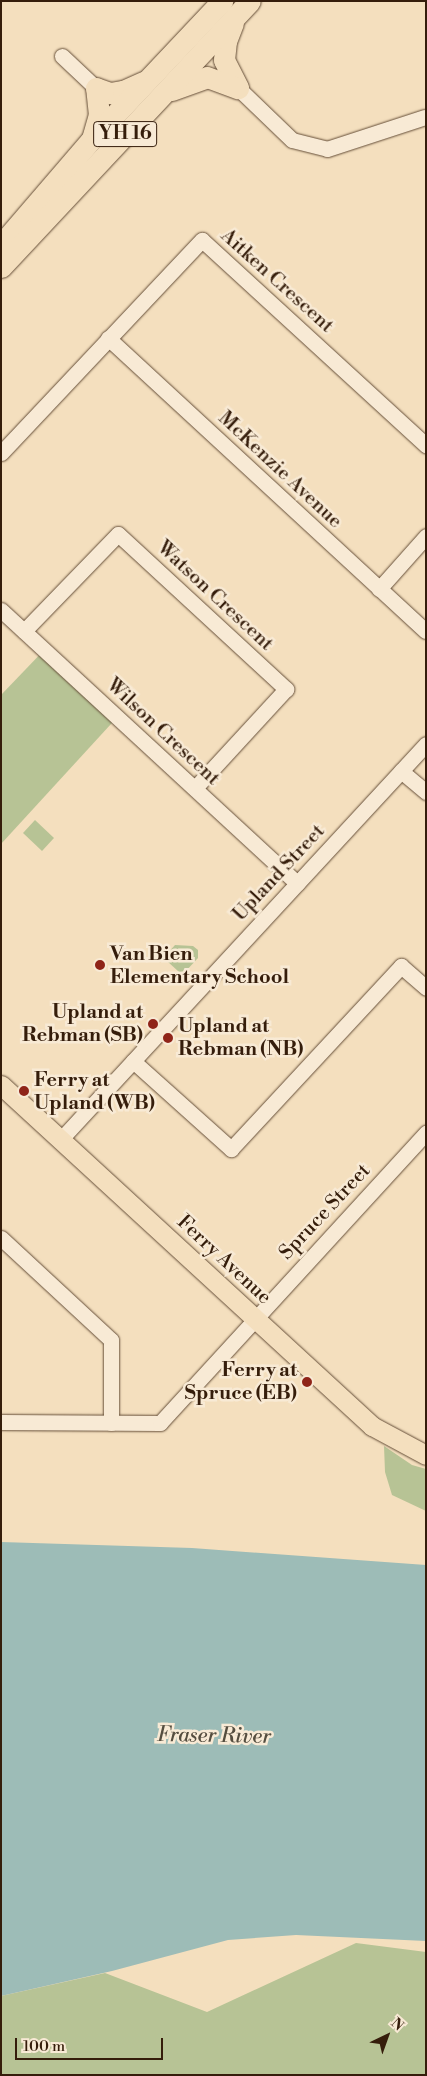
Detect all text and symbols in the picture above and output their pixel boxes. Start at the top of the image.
road number: YH 16 [92,118,158,150]
street label: Aitken Crescent [216,224,338,338]
street label: McKenzie Avenue [213,406,347,534]
street label: Watson Crescent [152,536,278,656]
street label: Wilson Crescent [101,673,225,791]
street label: Upland Street [228,820,330,926]
place label: Van Bien Elementary School [110,942,289,989]
marker: Van Bien Elementary School [94,959,106,971]
place label: Upland at Rebman (SB) [22,1000,143,1047]
place label: Upland at Rebman (NB) [178,1014,304,1061]
marker: Upland at Rebman (SB) [147,1018,159,1030]
marker: Upland at Rebman (NB) [162,1032,174,1044]
place label: Ferry at Upland (WB) [34,1068,155,1115]
marker: Ferry at Upland (WB) [18,1085,30,1097]
street label: Spruce Street [275,1159,375,1265]
street label: Ferry Avenue [172,1210,276,1310]
place label: Ferry at Spruce (EB) [184,1358,297,1405]
marker: Ferry at Spruce (EB) [301,1376,313,1388]
water label: Fraser River [157,1722,271,1750]
north arrow [362,2011,412,2061]
text: N [387,2014,407,2035]
scale bar [18,2028,165,2060]
text: 100 m [23,2037,65,2056]

